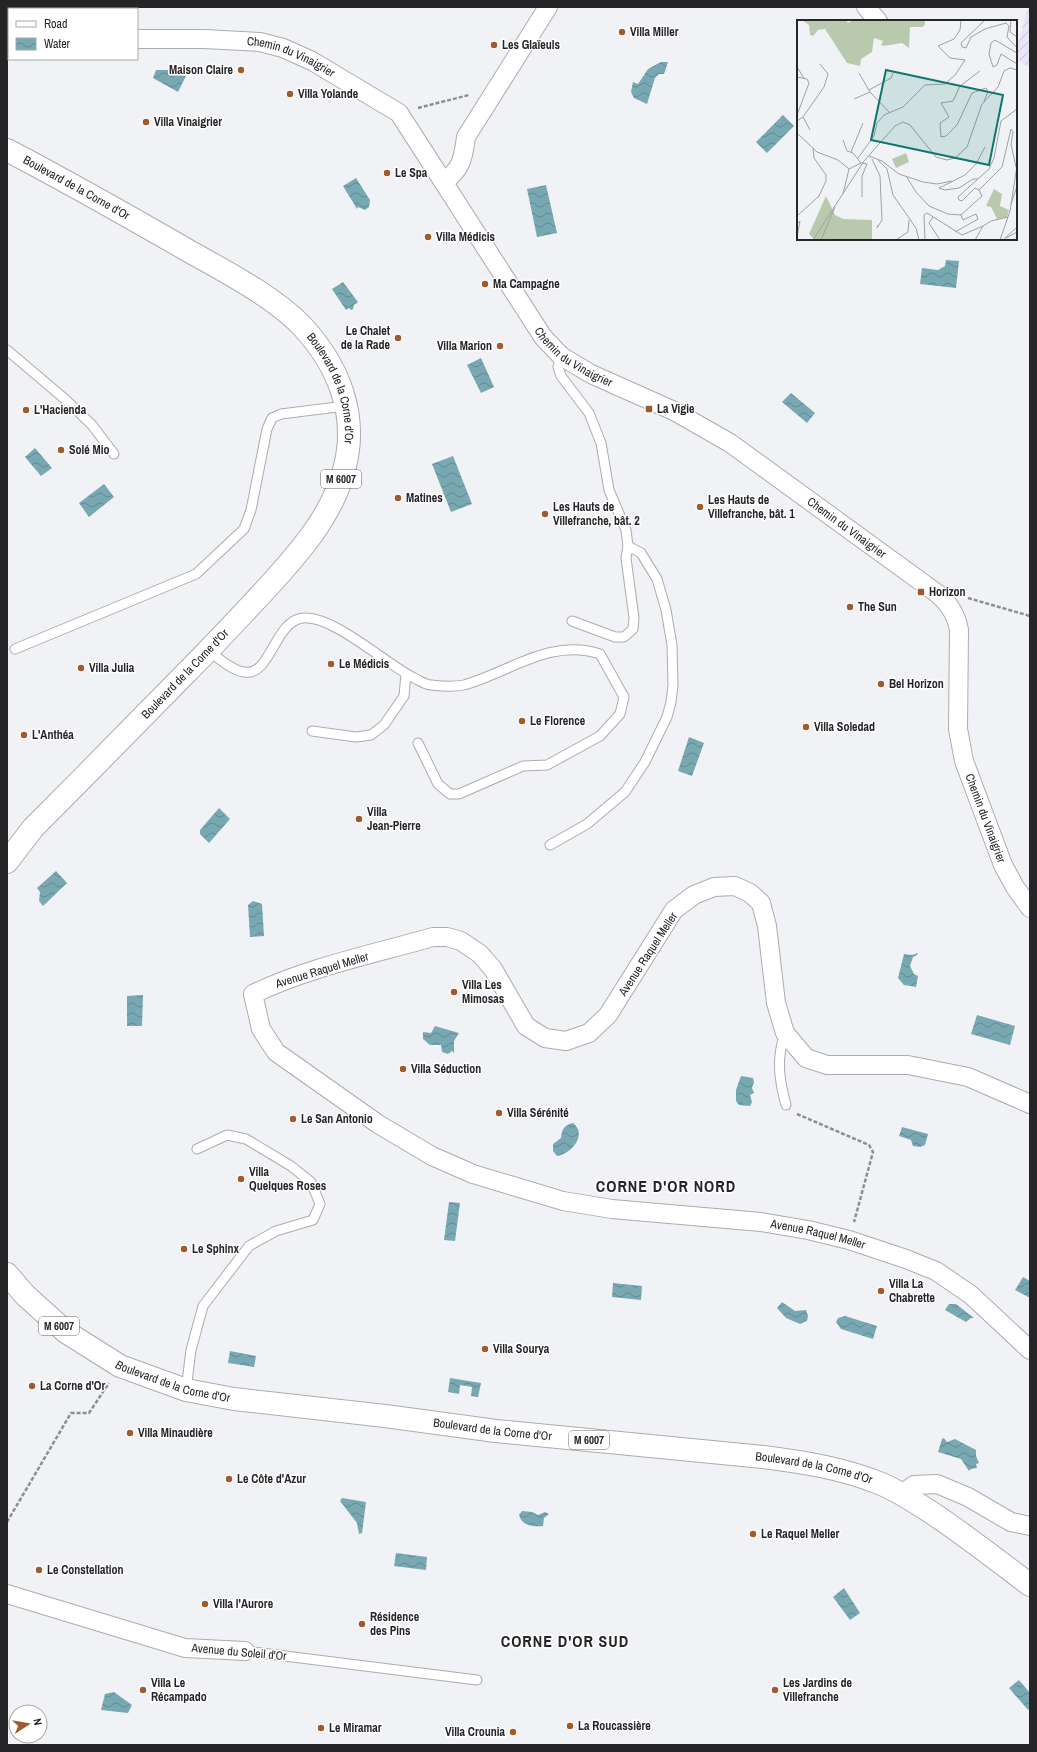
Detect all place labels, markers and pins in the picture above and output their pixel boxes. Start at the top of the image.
place label: Villa Miller [630,24,679,40]
marker: Villa Miller [617,27,627,37]
place label: Les Glaïeuls [502,37,561,53]
marker: Les Glaïeuls [489,40,499,50]
place label: Maison Claire [169,62,234,78]
marker: Maison Claire [236,65,246,75]
place label: Villa Yolande [298,86,359,102]
marker: Villa Yolande [285,89,295,99]
place label: Villa Vinaigrier [154,114,222,130]
marker: Villa Vinaigrier [141,117,151,127]
place label: Le Spa [395,165,428,181]
marker: Le Spa [382,168,392,178]
place label: Villa Médicis [436,229,495,245]
marker: Villa Médicis [423,232,433,242]
place label: Ma Campagne [493,276,560,292]
marker: Ma Campagne [480,279,490,289]
place label: Le Chalet de la Rade [341,323,391,353]
marker: Le Chalet de la Rade [393,333,403,343]
place label: Villa Marion [437,338,492,354]
marker: Villa Marion [495,341,505,351]
place label: La Vigie [657,401,695,417]
place label: L'Hacienda [34,402,87,418]
marker: La Vigie [644,404,654,414]
marker: L'Hacienda [21,405,31,415]
place label: Solé Mio [69,442,109,458]
marker: Solé Mio [56,445,66,455]
place label: Matines [406,490,443,506]
place label: Les Hauts de Villefranche, bât. 1 [708,492,795,522]
marker: Matines [393,493,403,503]
place label: Les Hauts de Villefranche, bât. 2 [553,499,640,529]
marker: Les Hauts de Villefranche, bât. 1 [695,502,705,512]
marker: Les Hauts de Villefranche, bât. 2 [540,509,550,519]
place label: Horizon [929,584,966,600]
marker: Horizon [916,587,926,597]
place label: The Sun [858,599,897,615]
marker: The Sun [845,602,855,612]
place label: Le Médicis [339,656,390,672]
marker: Le Médicis [326,659,336,669]
place label: Villa Julia [89,660,135,676]
marker: Villa Julia [76,663,86,673]
place label: Bel Horizon [889,676,944,692]
marker: Bel Horizon [876,679,886,689]
place label: Le Florence [530,713,586,729]
marker: Le Florence [517,716,527,726]
place label: Villa Soledad [814,719,875,735]
marker: Villa Soledad [801,722,811,732]
place label: L'Anthéa [32,727,74,743]
marker: L'Anthéa [19,730,29,740]
place label: Villa Jean-Pierre [367,804,421,834]
marker: Villa Jean-Pierre [354,814,364,824]
place label: Villa Les Mimosas [462,977,505,1007]
marker: Villa Les Mimosas [449,987,459,997]
place label: Villa Séduction [411,1061,481,1077]
marker: Villa Séduction [398,1064,408,1074]
place label: Villa Sérénité [507,1105,569,1121]
marker: Villa Sérénité [494,1108,504,1118]
place label: Le San Antonio [301,1111,373,1127]
marker: Le San Antonio [288,1114,298,1124]
place label: Villa Quelques Roses [249,1164,327,1194]
marker: Villa Quelques Roses [236,1174,246,1184]
place label: Le Sphinx [192,1241,240,1257]
marker: Le Sphinx [179,1244,189,1254]
place label: Villa La Chabrette [889,1276,935,1306]
marker: Villa La Chabrette [876,1286,886,1296]
place label: Villa Sourya [493,1341,550,1357]
marker: Villa Sourya [480,1344,490,1354]
place label: La Corne d'Or [40,1378,105,1394]
marker: La Corne d'Or [27,1381,37,1391]
place label: Villa Minaudière [138,1425,213,1441]
marker: Villa Minaudière [125,1428,135,1438]
place label: Le Côte d'Azur [237,1471,306,1487]
marker: Le Côte d'Azur [224,1474,234,1484]
place label: Le Raquel Meller [761,1526,839,1542]
marker: Le Raquel Meller [748,1529,758,1539]
place label: Le Constellation [47,1562,124,1578]
marker: Le Constellation [34,1565,44,1575]
place label: Villa l'Aurore [213,1596,274,1612]
marker: Villa l'Aurore [200,1599,210,1609]
place label: Résidence des Pins [370,1609,420,1639]
marker: Résidence des Pins [357,1619,367,1629]
place label: Villa Le Récampado [151,1675,207,1705]
place label: Les Jardins de Villefranche [783,1675,852,1705]
marker: Villa Le Récampado [138,1685,148,1695]
marker: Les Jardins de Villefranche [770,1685,780,1695]
place label: La Roucassière [578,1718,651,1734]
place label: Le Miramar [329,1720,382,1736]
marker: La Roucassière [565,1721,575,1731]
marker: Le Miramar [316,1723,326,1733]
place label: Villa Crounia [445,1724,506,1740]
marker: Villa Crounia [508,1727,518,1737]

